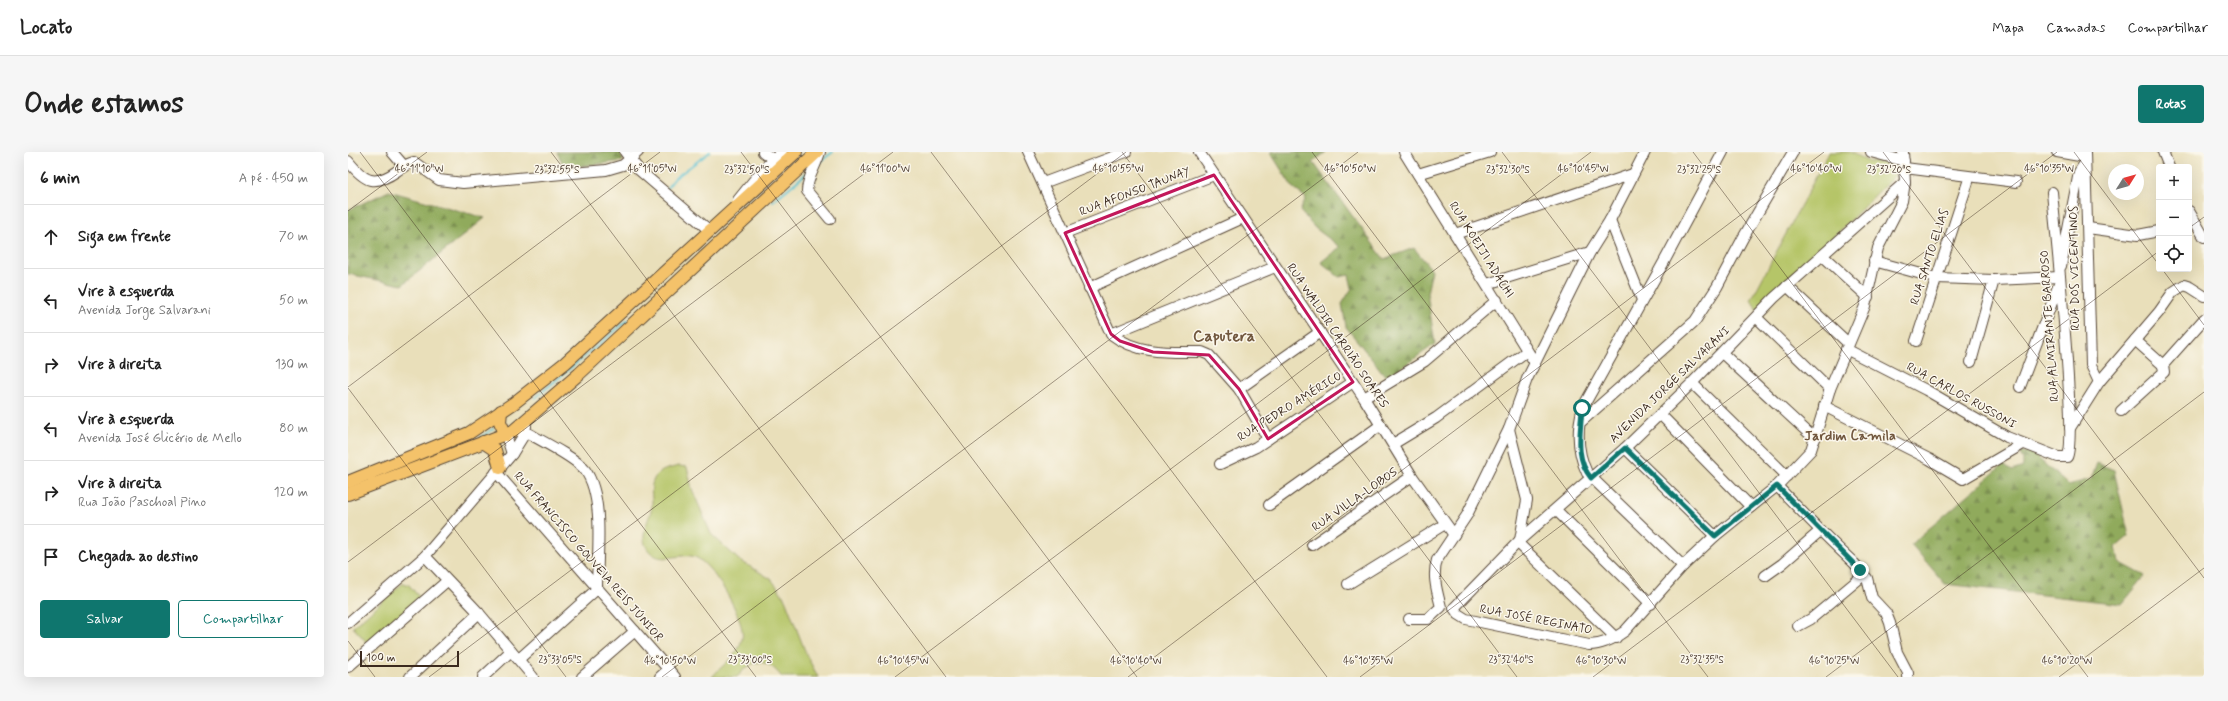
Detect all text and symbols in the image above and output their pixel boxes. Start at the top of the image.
text: Locato [20,15,72,40]
text: Mapa [1992,19,2024,37]
text: Camadas [2046,19,2105,37]
text: Compartilhar [2127,19,2208,37]
button: Rotas [2138,85,2204,123]
text: Onde estamos [24,86,184,123]
text: 46°11'10"W [395,162,443,176]
text: 46°11'05"W [627,162,677,176]
text: 46°11'00"W [860,162,910,176]
text: 46°10'55"W [1092,162,1144,176]
text: 46°10'50"W [1324,162,1376,176]
text: 46°10'45"W [1558,162,1608,176]
text: 46°10'40"W [1790,162,1842,176]
text: 46°10'35"W [2024,162,2074,176]
text: 23°32'55"S [535,163,580,177]
text: 23°32'50"S [724,163,770,177]
street label: RUA AFONSO TAUNAY [1077,163,1193,220]
text: 23°32'30"S [1486,163,1530,177]
text: 23°32'25"S [1677,163,1721,177]
text: 23°32'20"S [1867,163,1912,177]
north arrow [2108,164,2144,200]
map controls [2156,164,2192,272]
button: + [2156,164,2192,200]
text: 6 min [40,167,80,189]
text: A pé · 450 m [239,170,308,187]
street label: RUA KOEIJI ADACHI [1445,199,1517,301]
button: − [2156,200,2192,236]
street label: RUA DOS VICENTINOS [2066,205,2084,331]
street label: RUA SANTO ELIAS [1907,207,1953,307]
icon: ahead [40,226,62,248]
text: Siga em frente [78,227,171,247]
text: 70 m [279,228,308,245]
button: locate [2156,236,2192,272]
street label: RUA ALMIRANTE BARROSO [2037,250,2063,402]
street label: RUA WALDIR CARRIÃO SOARES [1282,261,1392,412]
text: Vire à esquerda [78,282,174,302]
icon: left [40,290,62,312]
text: 50 m [279,292,308,309]
text: Avenida Jorge Salvarani [78,302,211,319]
street label: AVENIDA JORGE SALVARANI [1606,323,1734,447]
district label: Caputera [1193,326,1255,347]
icon: right [40,354,62,376]
text: Vire à direita [78,355,162,375]
text: 130 m [275,356,308,373]
street label: RUA CARLOS RUSSONI [1903,359,2019,433]
street label: RUA PEDRO AMÉRICO [1235,368,1346,446]
route start [1573,399,1591,417]
text: Vire à esquerda [78,410,174,430]
icon: left [40,418,62,440]
text: 80 m [279,420,308,437]
district label: Jardim Camila [1804,427,1896,445]
text: Avenida José Glicério de Mello [78,430,242,447]
street label: RUA VILLA-LOBOS [1309,464,1401,536]
street label: RUA FRANCISCO GOUVEIA REIS JÚNIOR [510,469,666,645]
text: Vire à direita [78,474,162,494]
icon: right [40,482,62,504]
text: 120 m [274,484,308,501]
text: Rua João Paschoal Pino [78,494,206,511]
icon: arrive [40,546,62,568]
text: Chegada ao destino [78,547,198,567]
route end [1851,561,1869,579]
button: Salvar [40,600,170,638]
button: Compartilhar [178,600,308,638]
street label: RUA JOSÉ REGINATO [1478,601,1594,639]
scale bar [360,649,459,668]
text: 100 m [366,651,396,665]
text: 23°33'05"S [538,653,582,667]
text: 23°33'00"S [728,653,772,667]
text: 23°32'40"S [1488,653,1534,667]
text: 23°32'35"S [1680,653,1724,667]
text: 46°10'50"W [644,654,696,668]
text: 46°10'45"W [878,654,928,668]
text: 46°10'40"W [1110,654,1162,668]
text: 46°10'35"W [1343,654,1393,668]
text: 46°10'30"W [1576,654,1626,668]
text: 46°10'25"W [1809,654,1859,668]
text: 46°10'20"W [2042,654,2092,668]

